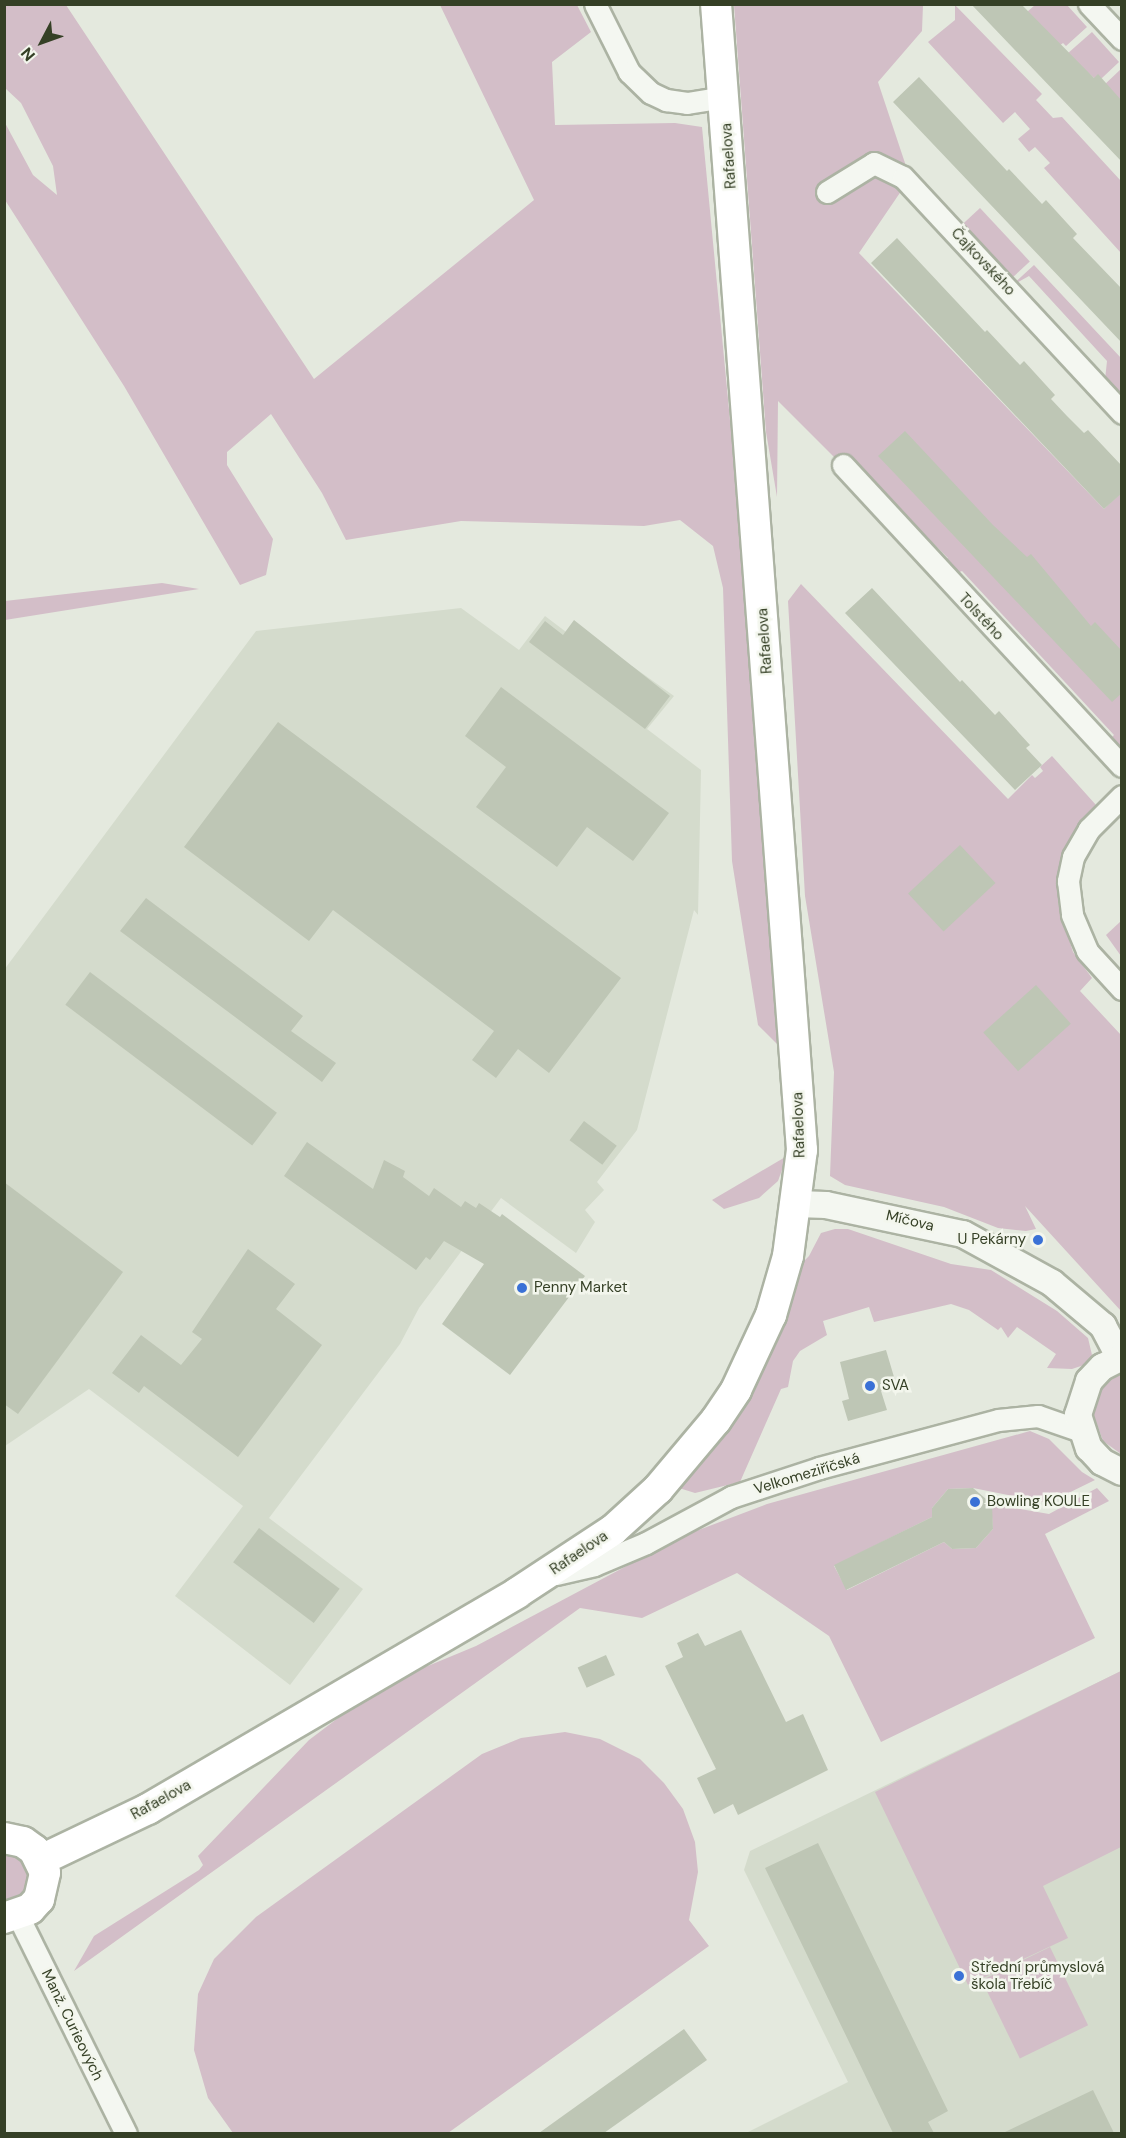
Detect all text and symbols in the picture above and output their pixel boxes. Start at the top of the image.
north arrow [12,12,72,72]
text: N [16,43,40,65]
street label: Rafaelova [718,123,740,189]
street label: Čajkovského [947,224,1019,300]
street label: Tolstého [955,590,1007,644]
street label: Rafaelova [754,608,776,674]
street label: Rafaelova [789,1092,809,1158]
street label: Míčova [884,1207,936,1235]
place label: U Pekárny [957,1231,1026,1249]
marker: U Pekárny [1031,1233,1045,1247]
place label: Penny Market [534,1279,628,1297]
marker: Penny Market [515,1281,529,1295]
place label: SVA [882,1377,909,1395]
marker: SVA [863,1379,877,1393]
street label: Velkomeziříčská [752,1449,862,1499]
place label: Bowling KOULE [987,1493,1090,1511]
marker: Bowling KOULE [968,1495,982,1509]
street label: Rafaelova [547,1527,611,1579]
street label: Rafaelova [128,1776,194,1824]
place label: Střední průmyslová škola Třebíč [971,1958,1104,1993]
street label: Manž. Curieových [37,1966,107,2084]
marker: Střední průmyslová škola Třebíč [952,1969,966,1983]

